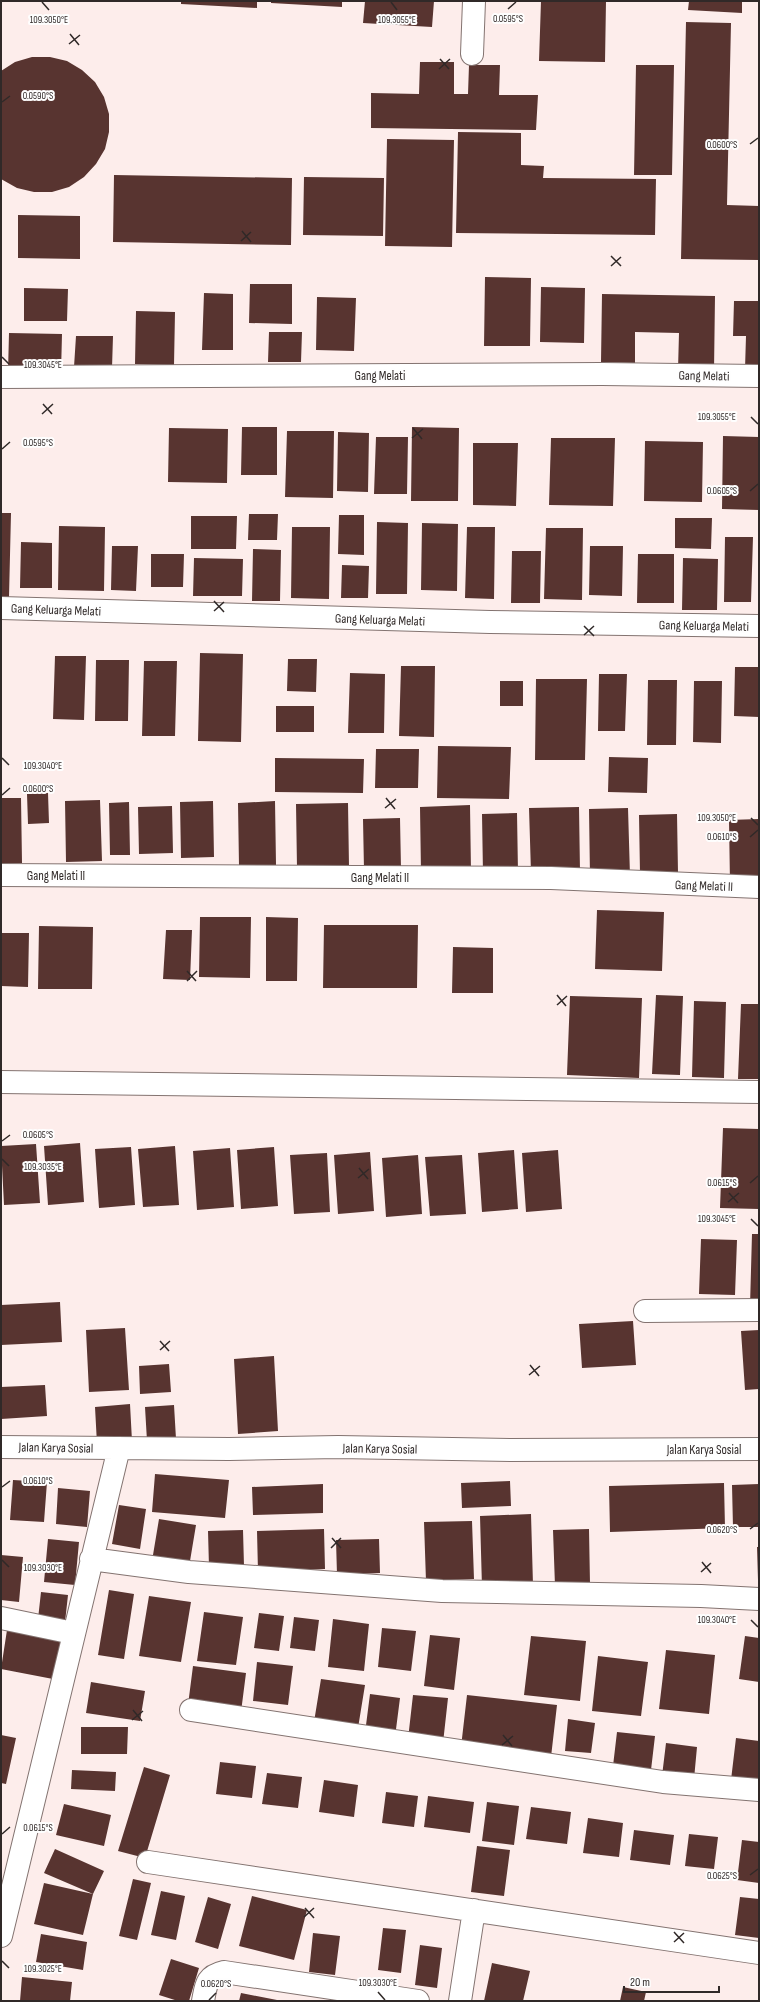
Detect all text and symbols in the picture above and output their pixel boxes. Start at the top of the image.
text: 0.0595°S [493,13,523,25]
text: 109.3050°E [30,14,68,26]
text: 109.3055°E [378,14,416,26]
text: 0.0590°S [23,90,53,102]
text: 0.0600°S [707,139,737,151]
text: 109.3045°E [24,359,62,371]
street label: Gang Melati [355,368,406,384]
street label: Gang Melati [678,368,730,384]
text: 109.3055°E [698,411,736,423]
text: 0.0595°S [23,437,53,449]
text: 0.0605°S [707,485,737,497]
street label: Gang Keluarga Melati [11,600,101,620]
street label: Gang Keluarga Melati [335,610,425,630]
street label: Gang Keluarga Melati [659,617,749,635]
text: 109.3040°E [24,760,62,772]
text: 0.0600°S [23,783,53,795]
text: 109.3050°E [698,812,736,824]
text: 0.0610°S [707,831,737,843]
street label: Gang Melati II [27,868,85,884]
street label: Gang Melati II [351,870,409,886]
street label: Gang Melati II [675,877,733,895]
text: 0.0605°S [23,1129,53,1141]
text: 109.3035°E [24,1161,62,1173]
text: 0.0615°S [707,1177,737,1189]
text: 109.3045°E [698,1213,736,1225]
street label: Jalan Karya Sosial [17,1439,93,1457]
street label: Jalan Karya Sosial [341,1440,417,1458]
street label: Jalan Karya Sosial [666,1442,741,1458]
text: 0.0610°S [23,1475,53,1487]
text: 0.0620°S [707,1524,737,1536]
text: 109.3030°E [24,1562,62,1574]
text: 109.3040°E [698,1614,736,1626]
text: 0.0615°S [23,1822,53,1834]
text: 0.0625°S [707,1870,737,1882]
text: 109.3025°E [24,1963,62,1975]
scale bar [624,1968,719,1994]
text: 20 m [630,1975,650,1990]
text: 109.3030°E [359,1977,397,1989]
text: 0.0620°S [201,1978,231,1990]

